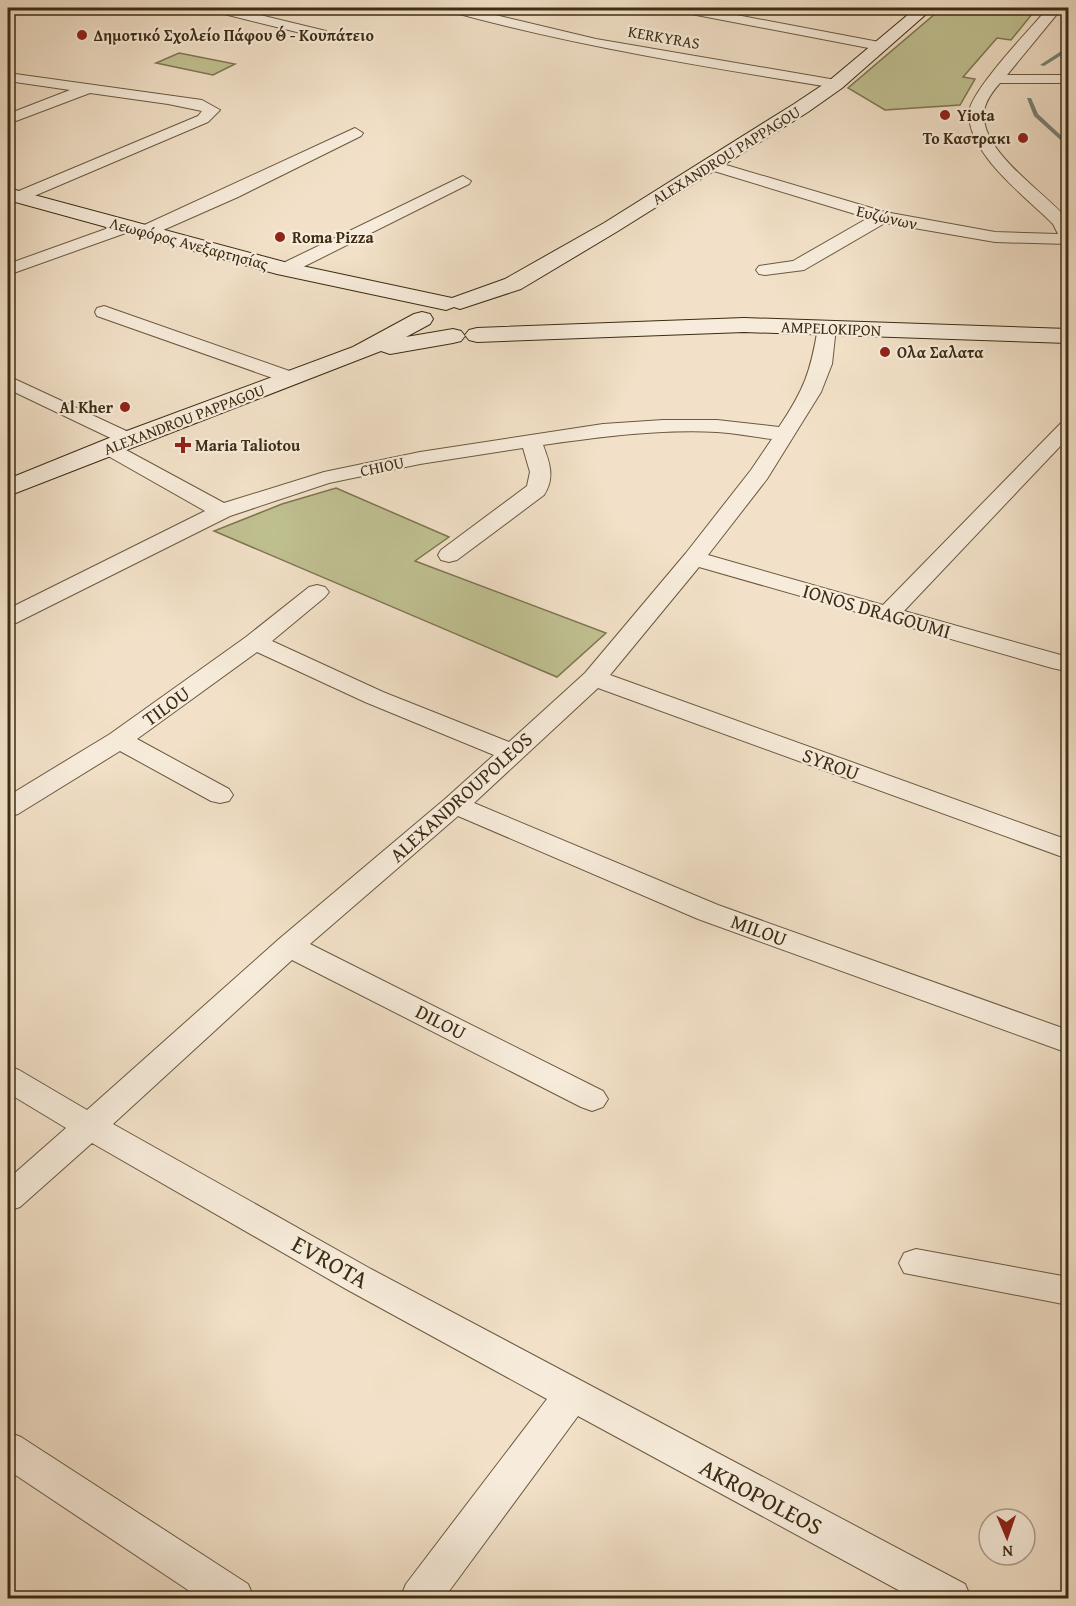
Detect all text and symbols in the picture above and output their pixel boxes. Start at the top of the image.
street label: KERKYRAS [626,19,702,55]
place label: Δημοτικό Σχολείο Πάφου Θ΄ - Κουπάτειο [93,23,374,47]
marker: Δημοτικό Σχολείο Πάφου Θ΄ - Κουπάτειο [75,28,89,42]
street label: ALEXANDROU PAPPAGOU [647,99,805,211]
place label: Yiota [957,103,995,127]
marker: Yiota [938,108,952,122]
place label: Το Καστρακι [923,126,1012,150]
marker: Το Καστρακι [1016,131,1030,145]
street label: Ευζώνων [854,198,920,236]
street label: Λεωφόρος Ανεξαρτησίας [107,210,271,276]
place label: Roma Pizza [292,225,374,249]
marker: Roma Pizza [273,230,287,244]
street label: AMPELOKIPON [781,314,882,342]
place label: Ολα Σαλατα [897,340,984,364]
marker: Ολα Σαλατα [878,345,892,359]
street label: ALEXANDROU PAPPAGOU [100,377,269,461]
place label: Al Kher [60,395,114,419]
marker: Al Kher [118,400,132,414]
place label: Maria Taliotou [195,433,301,457]
marker: Maria Taliotou [176,438,190,452]
street label: CHIOU [358,450,407,482]
street label: IONOS DRAGOUMI [800,576,955,646]
street label: TILOU [136,678,195,733]
street label: ALEXANDROUPOLEOS [383,725,538,869]
street label: SYROU [799,740,864,787]
street label: MILOU [727,906,791,953]
street label: DILOU [411,997,472,1047]
street label: EVROTA [286,1226,375,1297]
street label: AKROPOLEOS [694,1449,829,1544]
north arrow [977,1507,1037,1567]
text: N [1001,1540,1013,1564]

